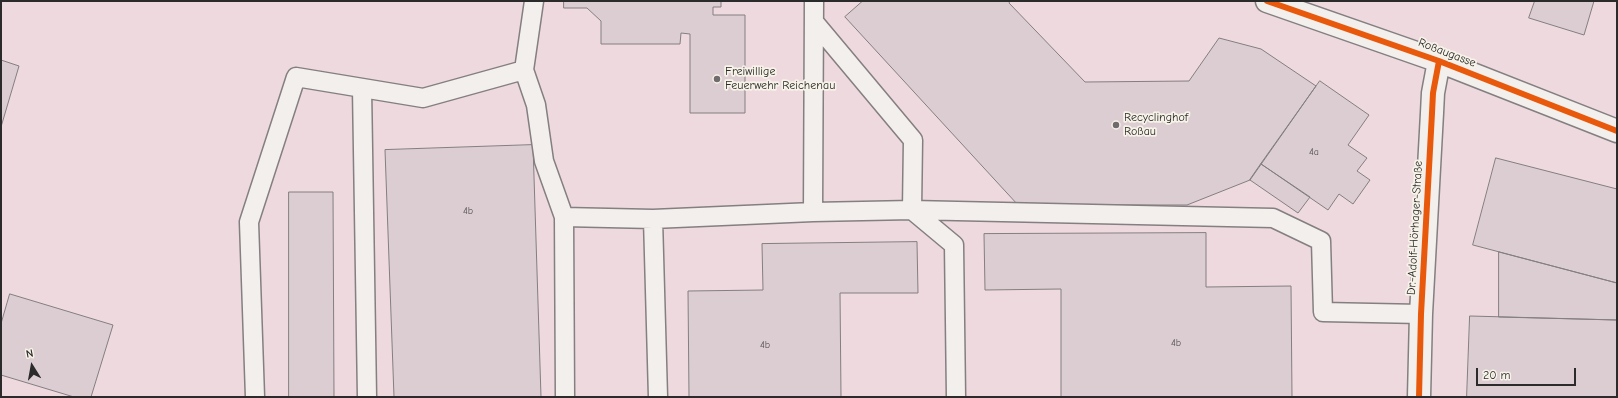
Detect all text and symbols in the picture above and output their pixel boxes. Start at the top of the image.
street label: Roßaugasse [1416,35,1478,71]
place label: Freiwillige Feuerwehr Reichenau [725,65,835,93]
marker: Freiwillige Feuerwehr Reichenau [712,74,722,84]
place label: Recyclinghof Roßau [1124,111,1188,139]
marker: Recyclinghof Roßau [1111,120,1121,130]
house number: 4a [1309,146,1319,158]
street label: Dr.-Adolf-Hörhager-Straße [1404,160,1426,296]
house number: 4b [463,205,473,217]
house number: 4b [1171,337,1181,349]
house number: 4b [760,339,770,351]
north arrow [12,346,52,386]
text: N [25,347,34,361]
scale bar [1478,360,1578,386]
text: 20 m [1483,368,1511,382]

